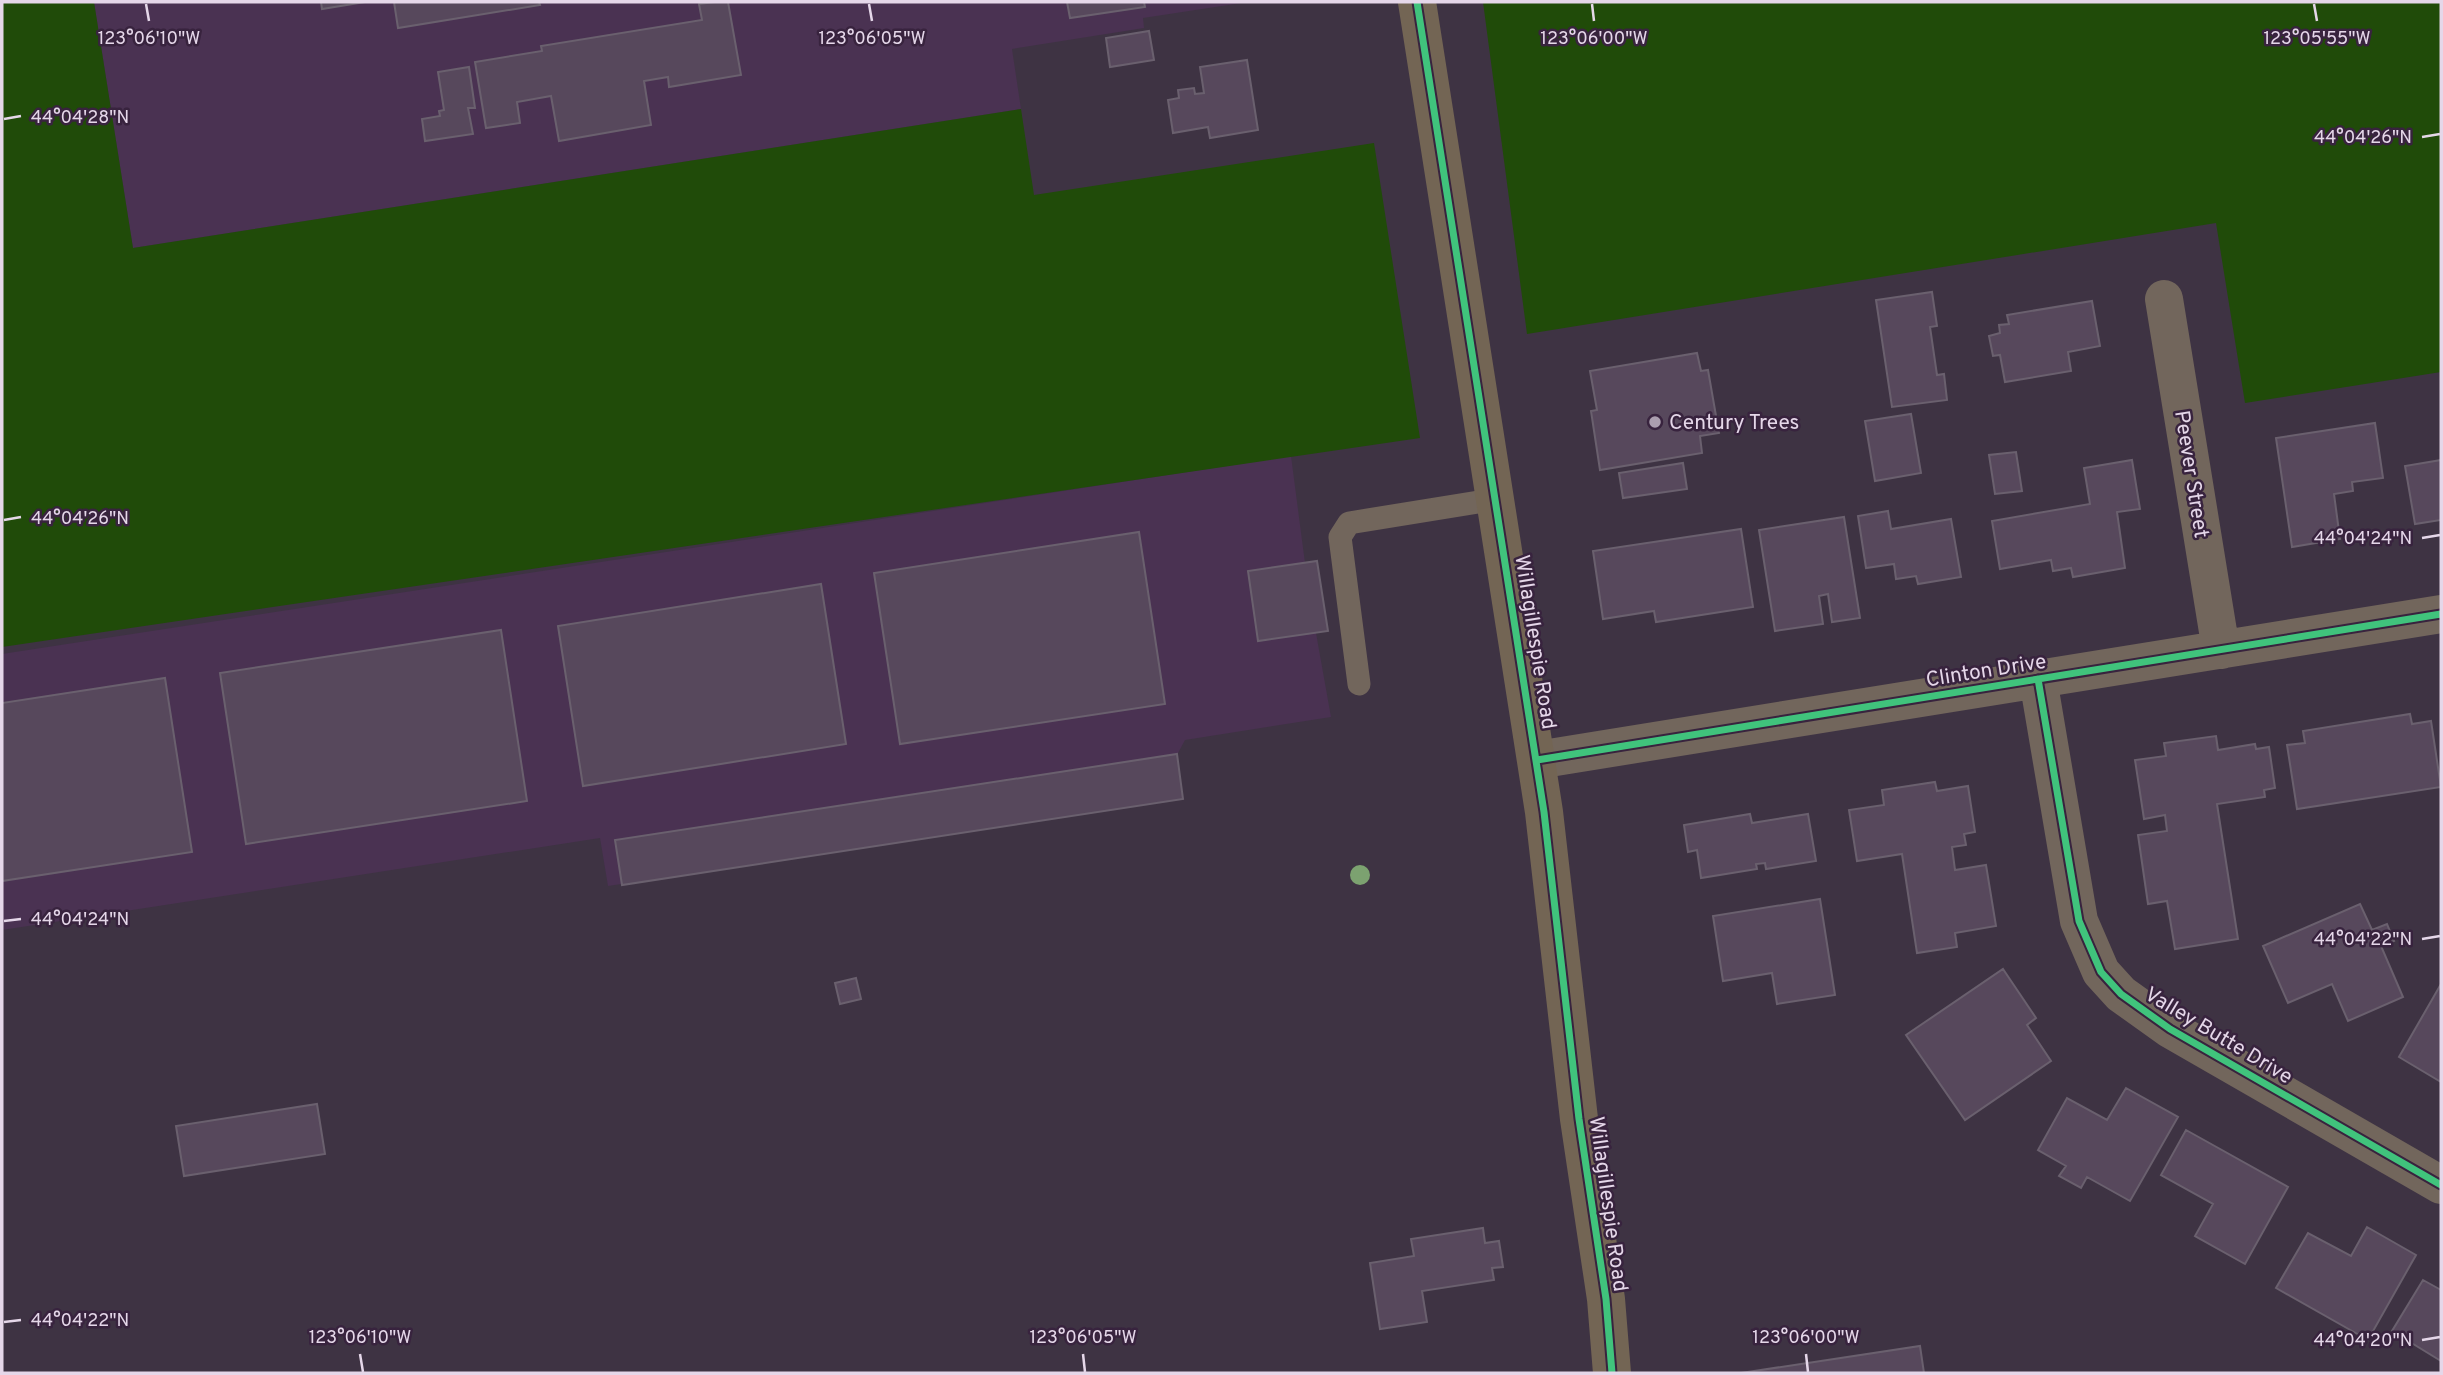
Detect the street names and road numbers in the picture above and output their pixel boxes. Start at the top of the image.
street label: Peever Street [2167,408,2214,540]
street label: Willagillespie Road [1507,553,1562,732]
street label: Clinton Drive [1924,649,2048,694]
street label: Valley Butte Drive [2139,981,2297,1091]
street label: Willagillespie Road [1582,1115,1633,1293]

